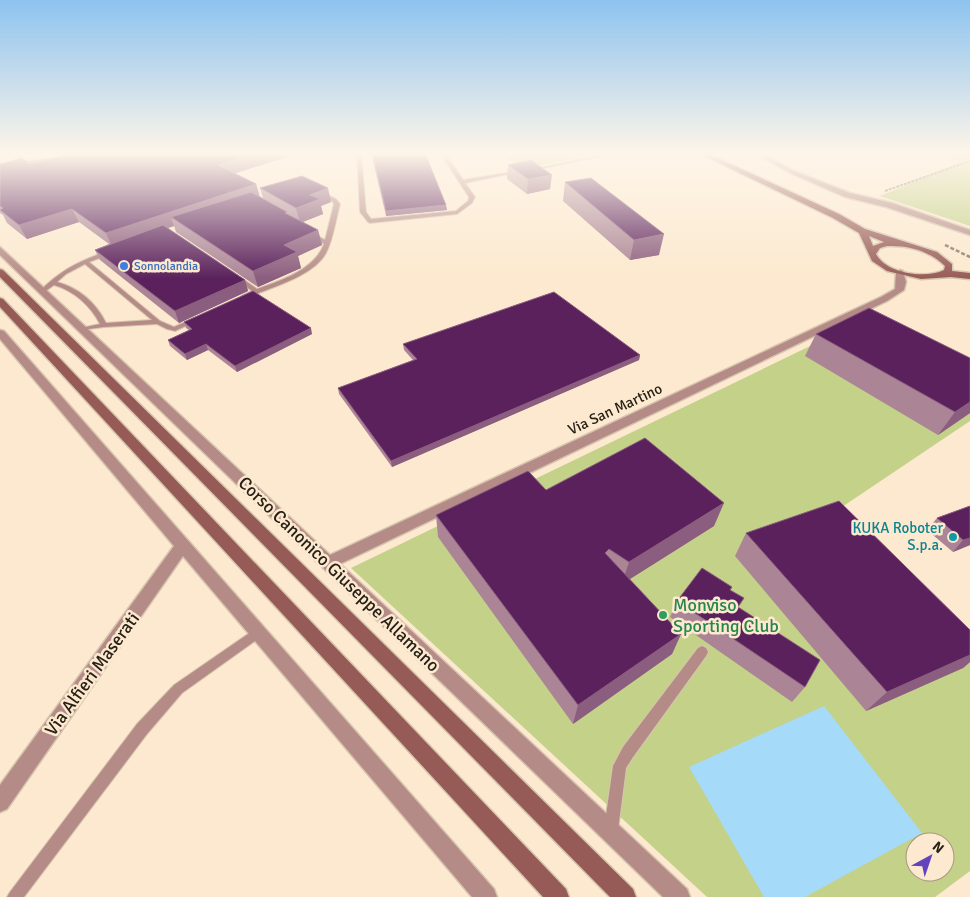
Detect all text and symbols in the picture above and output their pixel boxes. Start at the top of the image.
place label: Sonnolandia [134,259,198,274]
marker: Sonnolandia [118,260,130,272]
street label: Via San Martino [565,379,665,439]
street label: Corso Canonico Giuseppe Allamano [234,472,444,676]
place label: KUKA Roboter S.p.a. [852,519,943,554]
marker: KUKA Roboter S.p.a. [947,531,959,543]
place label: Monviso Sporting Club [673,594,779,637]
street label: Via Alfieri Maserati [40,608,144,740]
marker: Monviso Sporting Club [657,609,669,621]
north arrow [905,832,955,882]
text: N [929,838,947,857]

